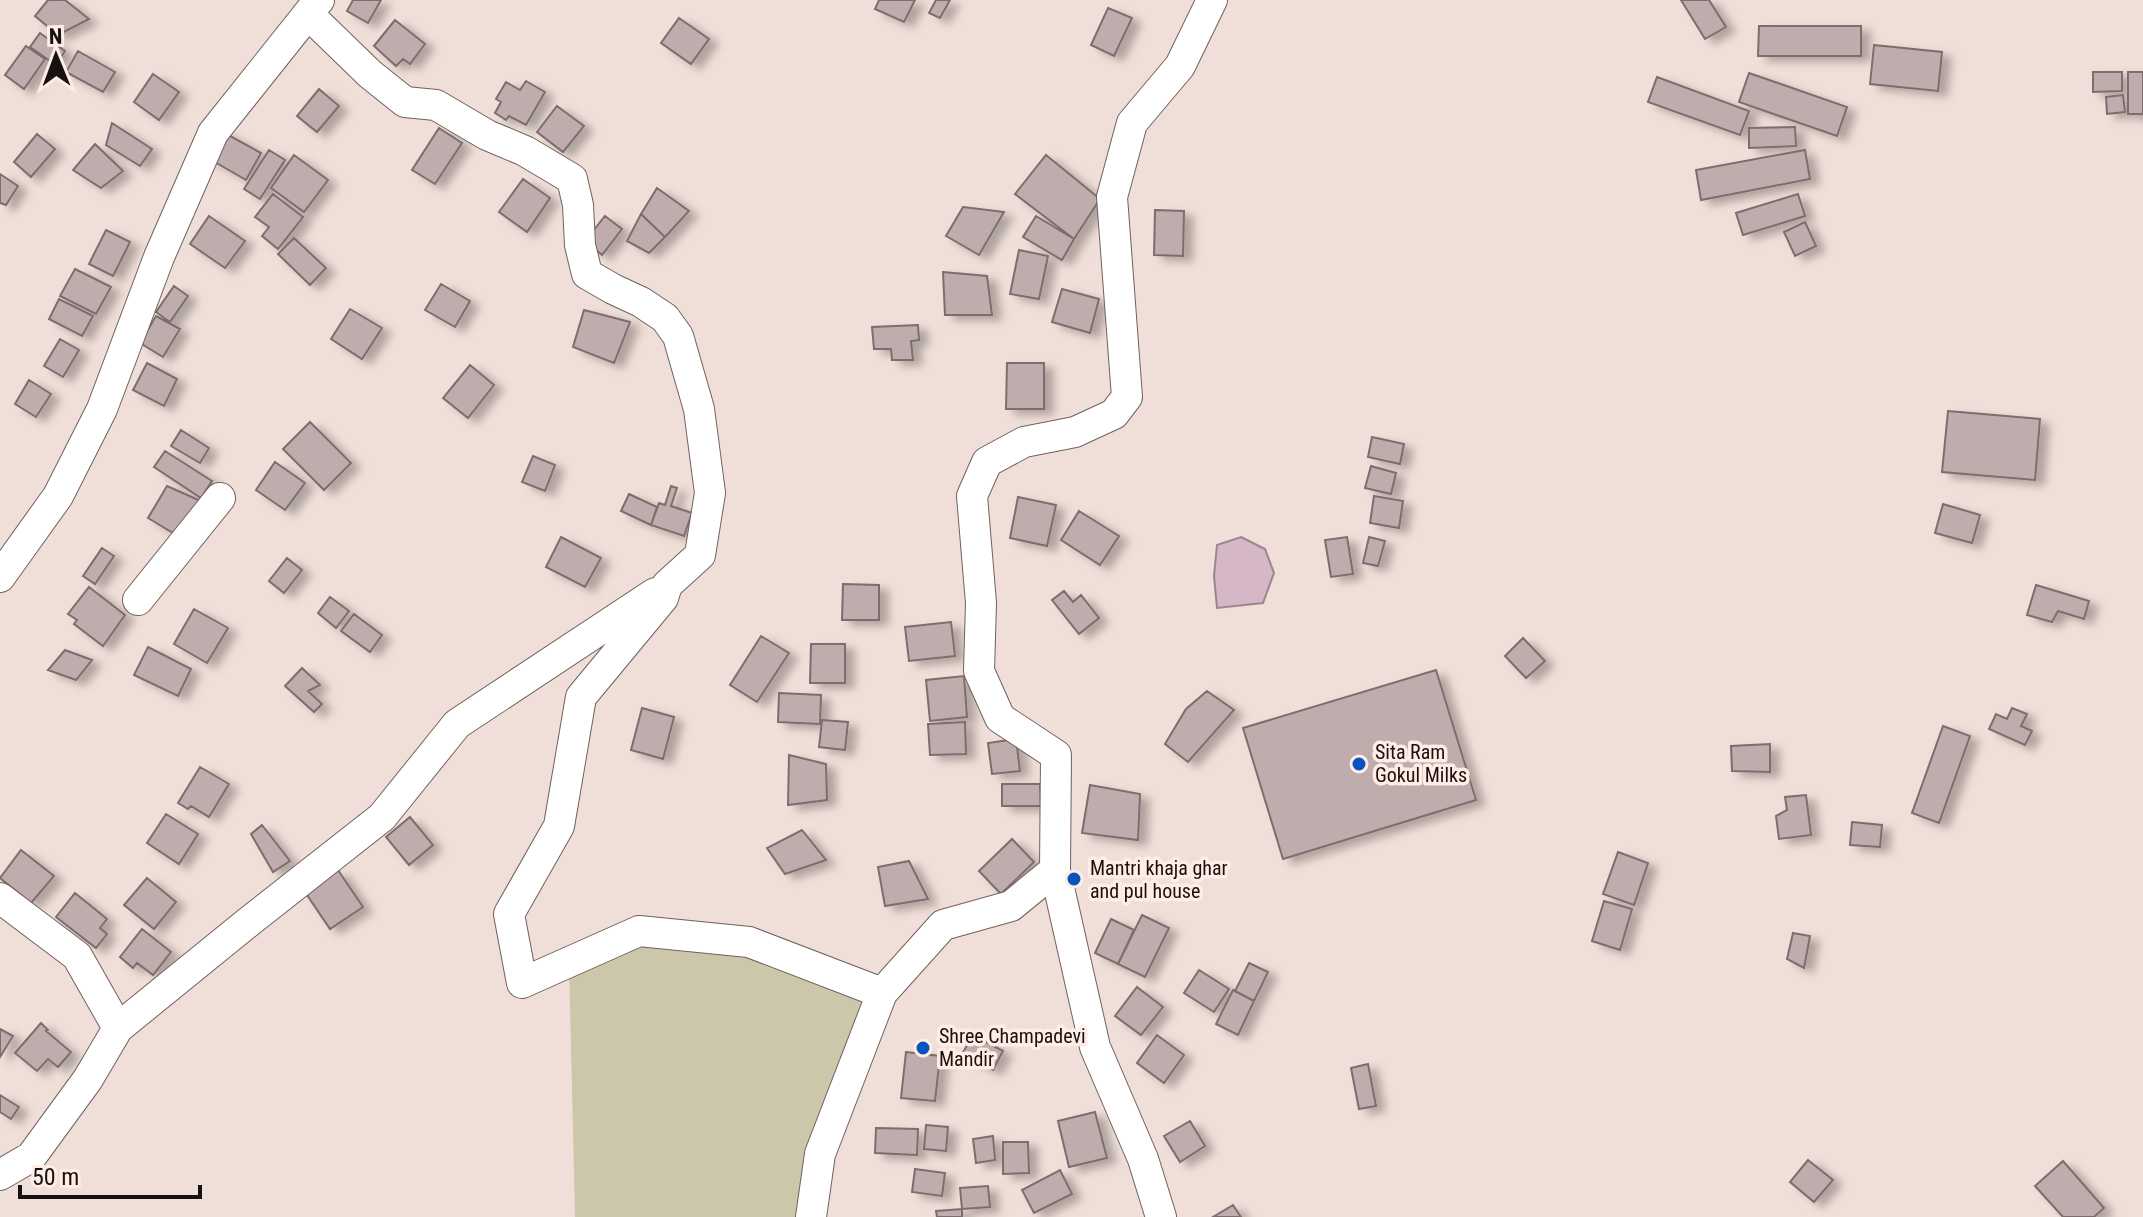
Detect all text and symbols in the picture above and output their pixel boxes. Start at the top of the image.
north arrow [16,16,96,96]
text: N [49,24,63,49]
place label: Sita Ram Gokul Milks [1375,740,1467,787]
marker: Sita Ram Gokul Milks [1350,755,1368,773]
place label: Mantri khaja ghar and pul house [1090,856,1228,903]
marker: Mantri khaja ghar and pul house [1065,870,1083,888]
place label: Shree Champadevi Mandir [939,1024,1086,1071]
marker: Shree Champadevi Mandir [914,1039,932,1057]
scale bar [20,1149,200,1199]
text: 50 m [32,1163,79,1191]

